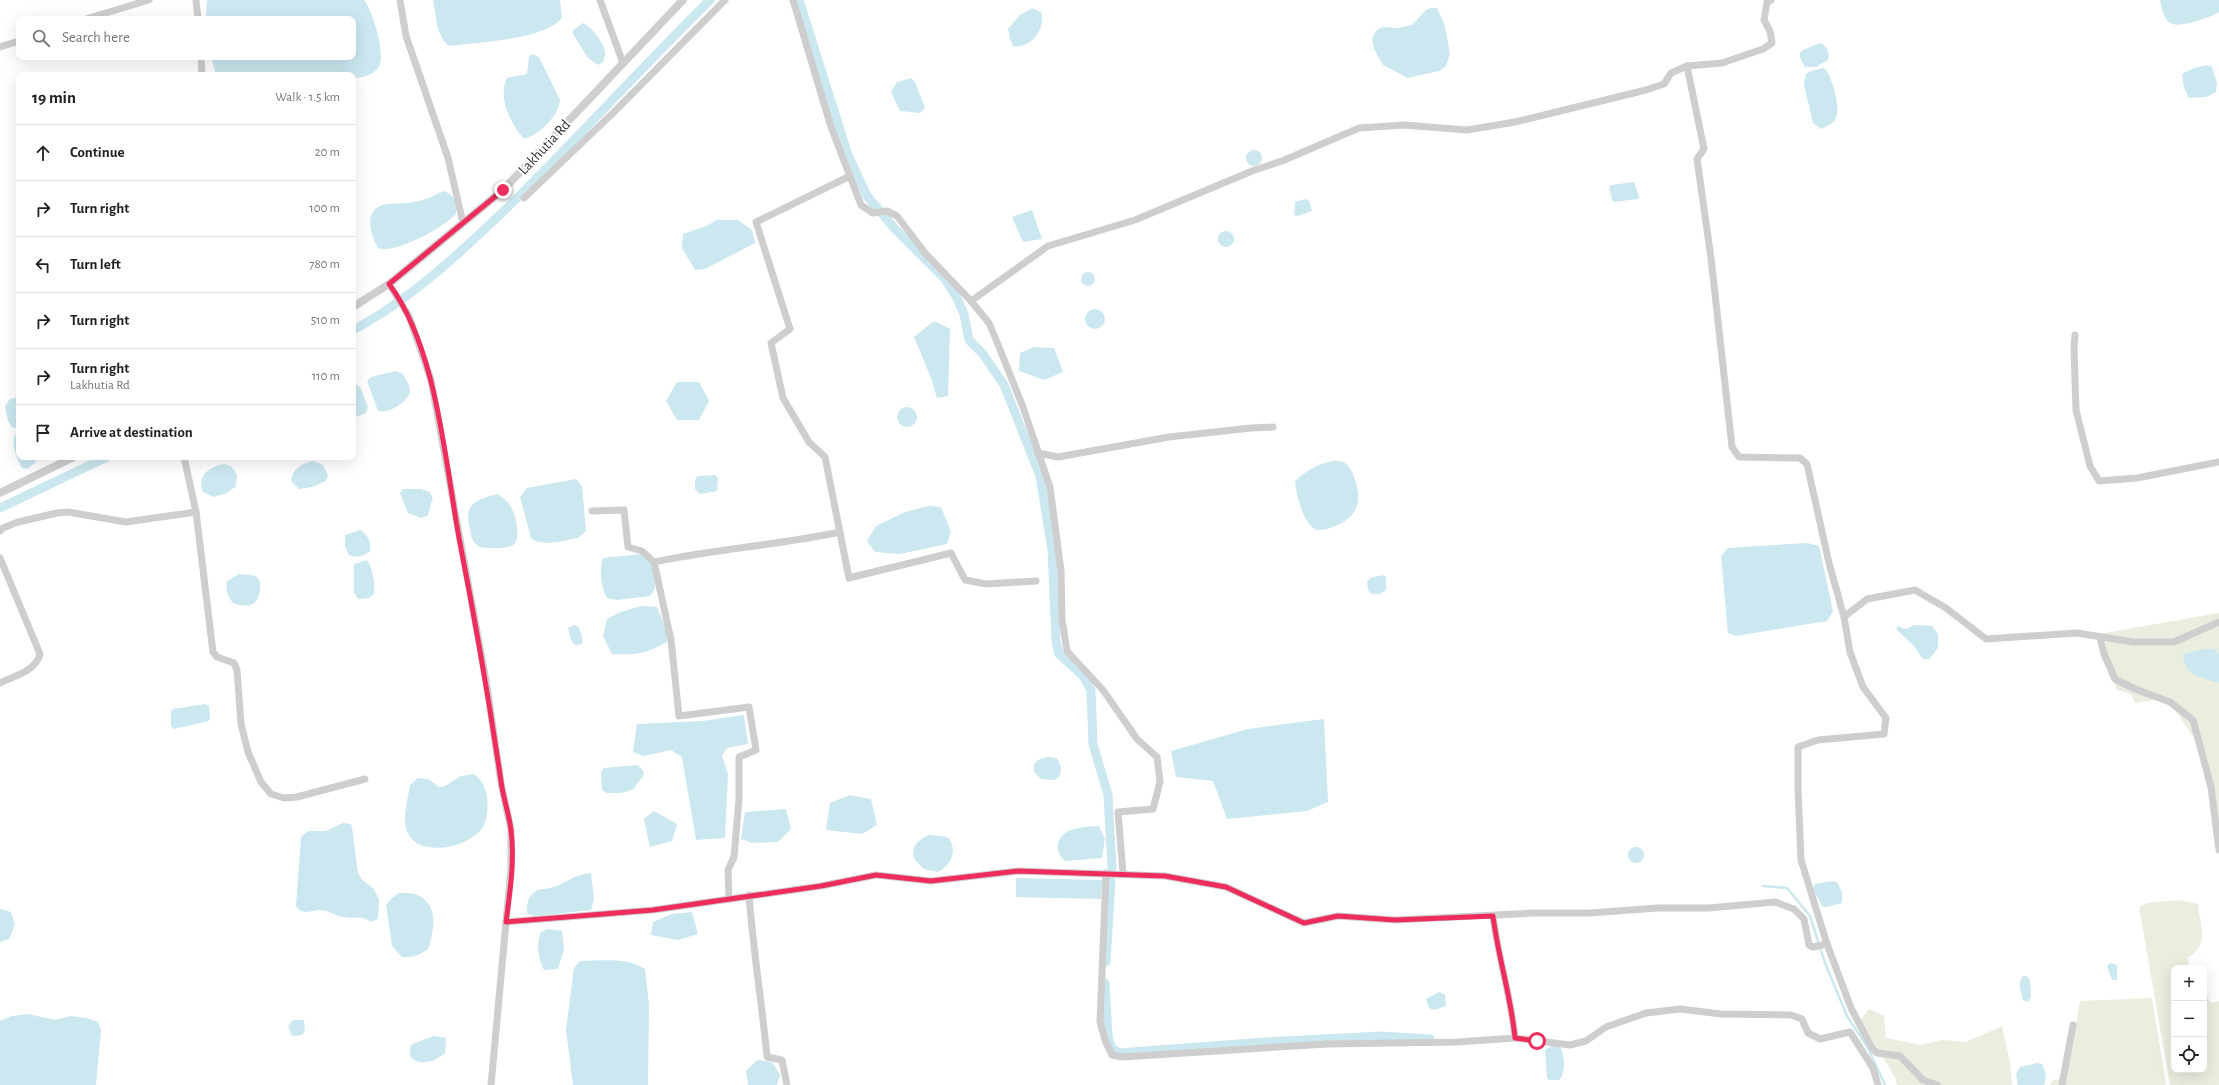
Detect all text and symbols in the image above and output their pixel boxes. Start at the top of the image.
search box [16,16,356,60]
icon: search [30,27,52,49]
text: Search here [62,30,130,45]
text: 19 min [32,89,76,106]
text: Walk · 1.5 km [275,91,340,104]
street label: Lakhutia Rd [515,117,573,178]
icon: ahead [32,142,54,164]
text: Continue [70,145,125,160]
text: 20 m [315,146,340,159]
route end [494,181,512,199]
icon: right [32,198,54,220]
text: Turn right [70,201,129,216]
text: 100 m [309,202,340,215]
icon: left [32,254,54,276]
text: Turn left [70,257,121,272]
text: 780 m [309,258,340,271]
icon: right [32,310,54,332]
text: Turn right [70,313,129,328]
text: 510 m [311,314,340,327]
text: Turn right [70,361,129,376]
icon: right [32,366,54,388]
text: 110 m [312,370,340,383]
text: Lakhutia Rd [70,379,130,392]
icon: arrive [32,422,54,444]
text: Arrive at destination [70,425,193,440]
map controls [2171,965,2207,1073]
button: + [2171,965,2207,1001]
button: − [2171,1001,2207,1037]
route start [1528,1032,1546,1050]
button: locate [2171,1037,2207,1073]

